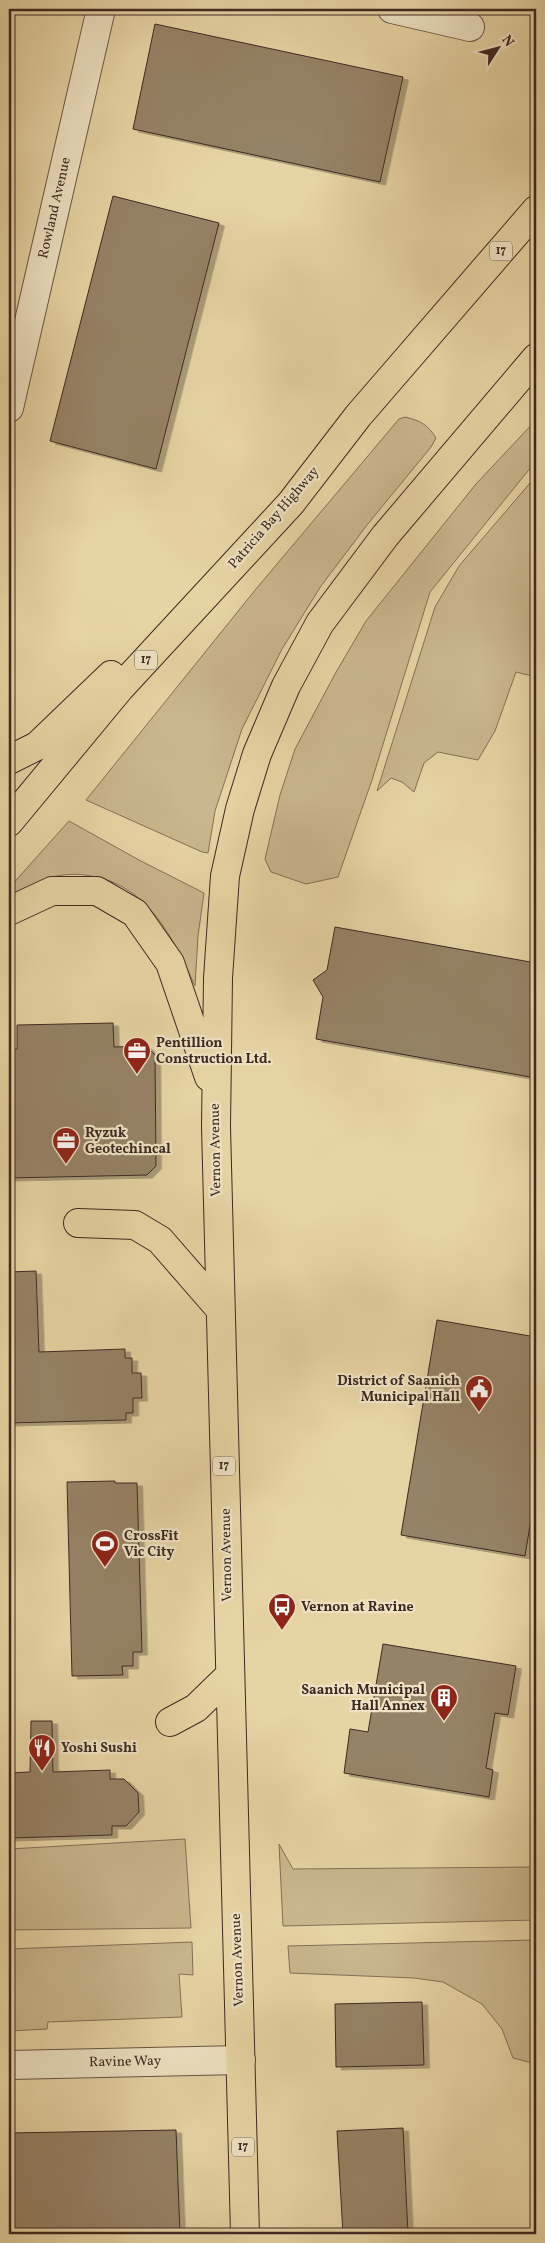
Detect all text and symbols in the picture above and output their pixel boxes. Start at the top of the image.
north arrow [472,22,522,72]
text: N [497,32,518,51]
street label: Rowland Avenue [34,155,76,261]
road number: 17 [490,242,512,260]
street label: Patricia Bay Highway [224,462,324,573]
road number: 17 [135,650,157,670]
place label: Pentillion Construction Ltd. [156,1034,272,1069]
office icon: Pentillion Construction Ltd. [122,1036,152,1075]
street label: Vernon Avenue [206,1103,226,1197]
place label: Ryzuk Geotechincal [85,1124,171,1159]
office icon: Ryzuk Geotechincal [51,1126,81,1165]
place label: District of Saanich Municipal Hall [337,1372,460,1407]
public building icon: District of Saanich Municipal Hall [464,1374,494,1413]
road number: 17 [213,1456,235,1475]
street label: Vernon Avenue [217,1508,237,1602]
place label: CrossFit Vic City [124,1527,179,1562]
sports icon: CrossFit Vic City [90,1529,120,1568]
bus stop icon: Vernon at Ravine [267,1592,297,1631]
place label: Vernon at Ravine [301,1598,414,1617]
place label: Saanich Municipal Hall Annex [301,1681,425,1716]
building icon: Saanich Municipal Hall Annex [429,1683,459,1722]
restaurant icon: Yoshi Sushi [27,1733,57,1772]
place label: Yoshi Sushi [61,1739,137,1758]
street label: Vernon Avenue [227,1913,249,2007]
street label: Ravine Way [89,2052,162,2072]
road number: 17 [232,2138,254,2156]

